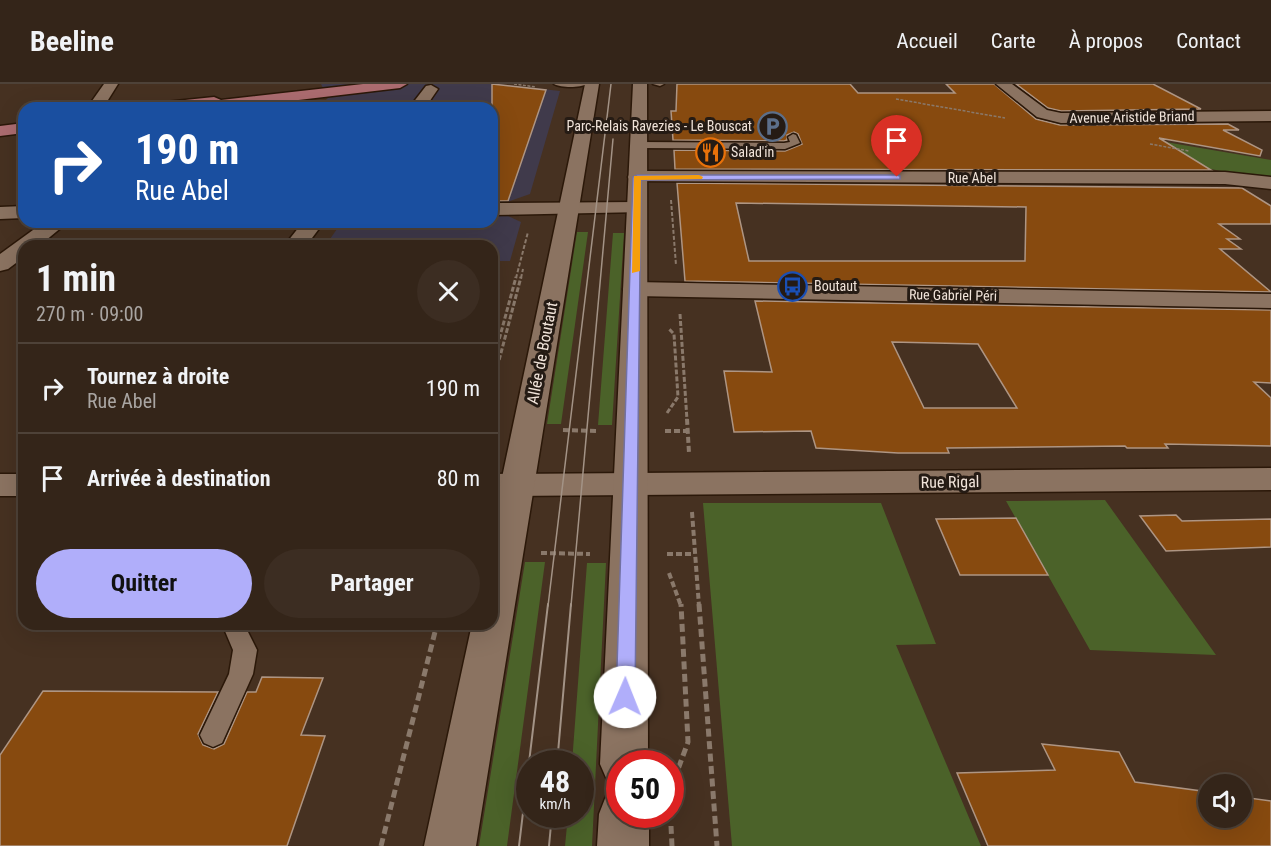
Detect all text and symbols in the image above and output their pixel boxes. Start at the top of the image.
text: Beeline [30,25,114,58]
text: Accueil [897,29,958,53]
text: Carte [991,29,1036,53]
text: À propos [1069,29,1143,53]
text: Contact [1176,29,1241,53]
street label: Avenue Aristide Briand [1069,108,1195,126]
parking icon: Parc-Relais Ravezies - Le Bouscat [757,110,789,142]
pin [871,115,922,177]
place label: Parc-Relais Ravezies - Le Bouscat [567,118,752,134]
icon: arrive [880,124,913,157]
text: 190 m [135,125,240,174]
icon: right [36,126,114,204]
restaurant icon: Salad'in [694,136,726,168]
place label: Salad'in [731,144,774,160]
street label: Rue Abel [948,170,996,186]
text: Rue Abel [135,175,229,207]
text: 1 min [36,258,116,300]
button: close [417,260,480,323]
bus stop icon: Boutaut [777,270,809,302]
place label: Boutaut [814,278,857,294]
street label: Rue Gabriel Péri [909,286,997,304]
street label: Allée de Boutaut [523,300,561,406]
text: 270 m · 09:00 [36,302,143,326]
text: Tournez à droite [87,364,229,389]
icon: right [36,372,69,405]
text: 190 m [426,376,480,401]
text: Rue Abel [87,389,157,413]
icon: arrive [36,462,69,495]
text: Arrivée à destination [87,466,271,491]
text: 80 m [437,466,480,491]
street label: Rue Rigal [920,472,980,492]
button: Quitter [36,549,252,618]
button: Partager [264,549,480,618]
position arrow [593,665,657,729]
speed limit sign: 50 [606,750,684,828]
text: 48 [540,764,570,799]
map controls [1198,774,1252,828]
button: sound [1198,774,1252,828]
text: km/h [540,795,570,813]

